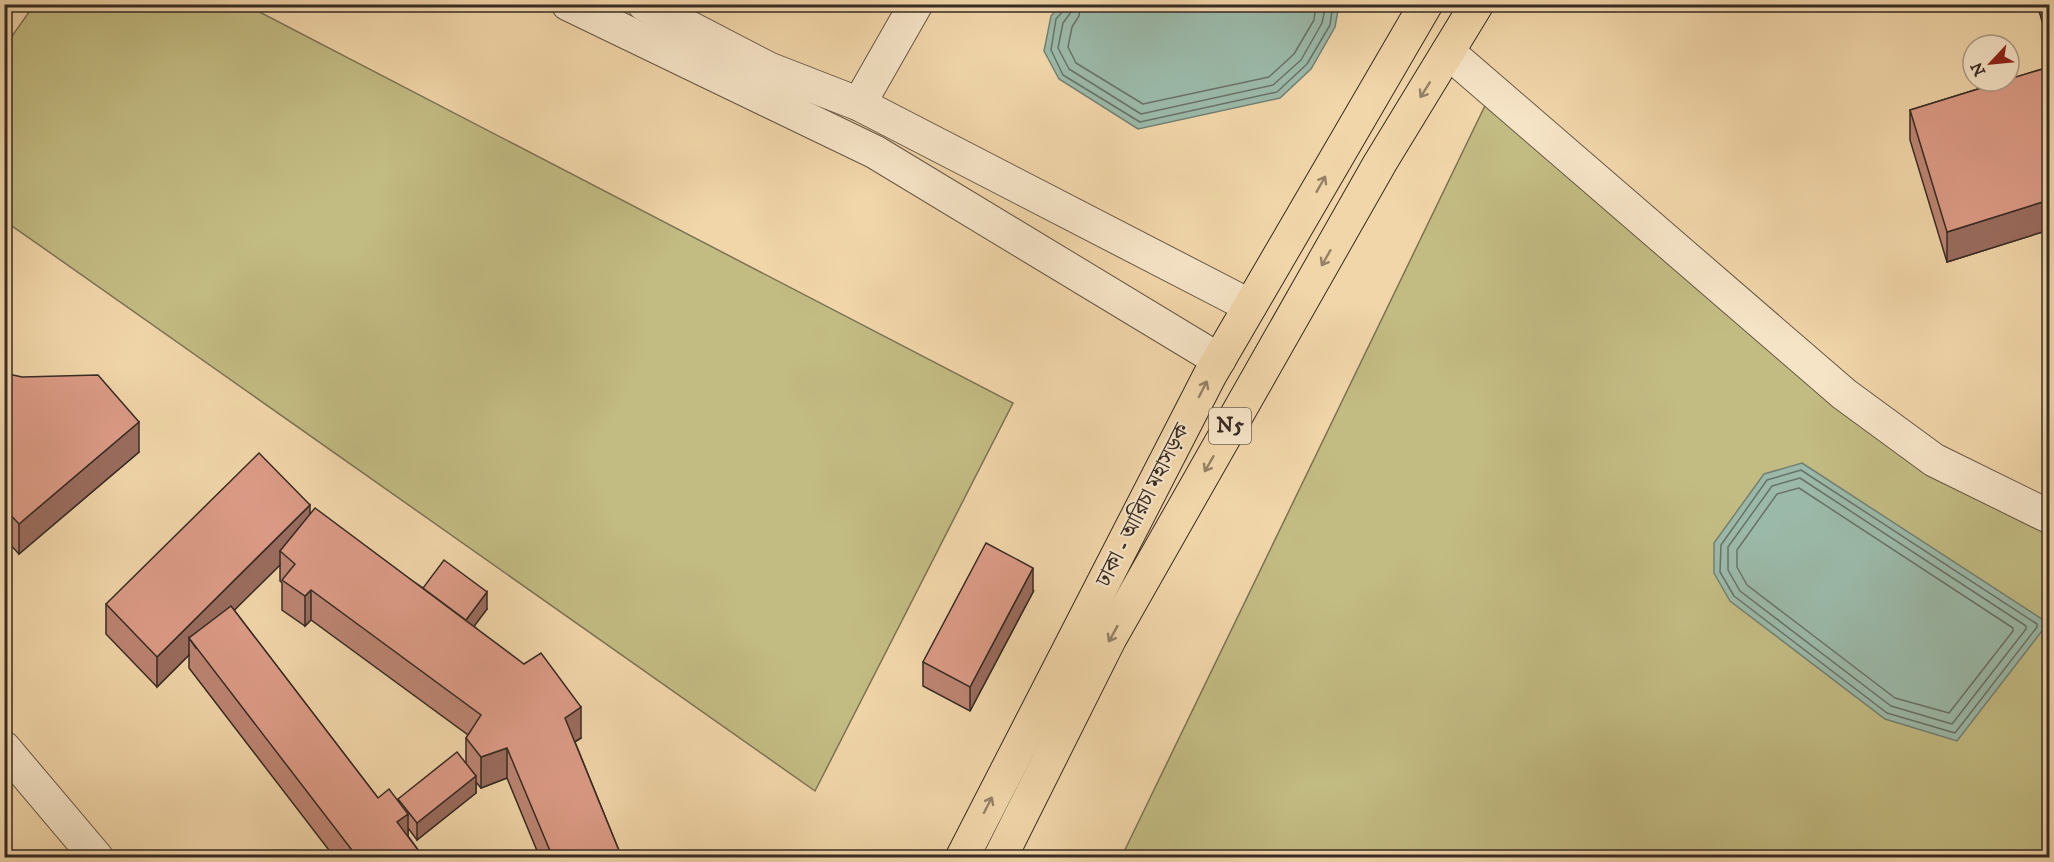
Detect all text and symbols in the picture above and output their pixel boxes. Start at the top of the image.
north arrow [1961,33,2021,93]
text: N [1967,59,1990,79]
one-way arrow [1418,81,1430,98]
one-way arrow [1316,176,1328,193]
one-way arrow [1320,249,1332,266]
one-way arrow [1197,381,1209,399]
road number: N5 [1209,408,1251,444]
street label: ঢাকা - আরিচা মহাসড়ক [1089,417,1197,592]
one-way arrow [1203,455,1215,472]
one-way arrow [1107,625,1119,642]
one-way arrow [982,796,994,814]

